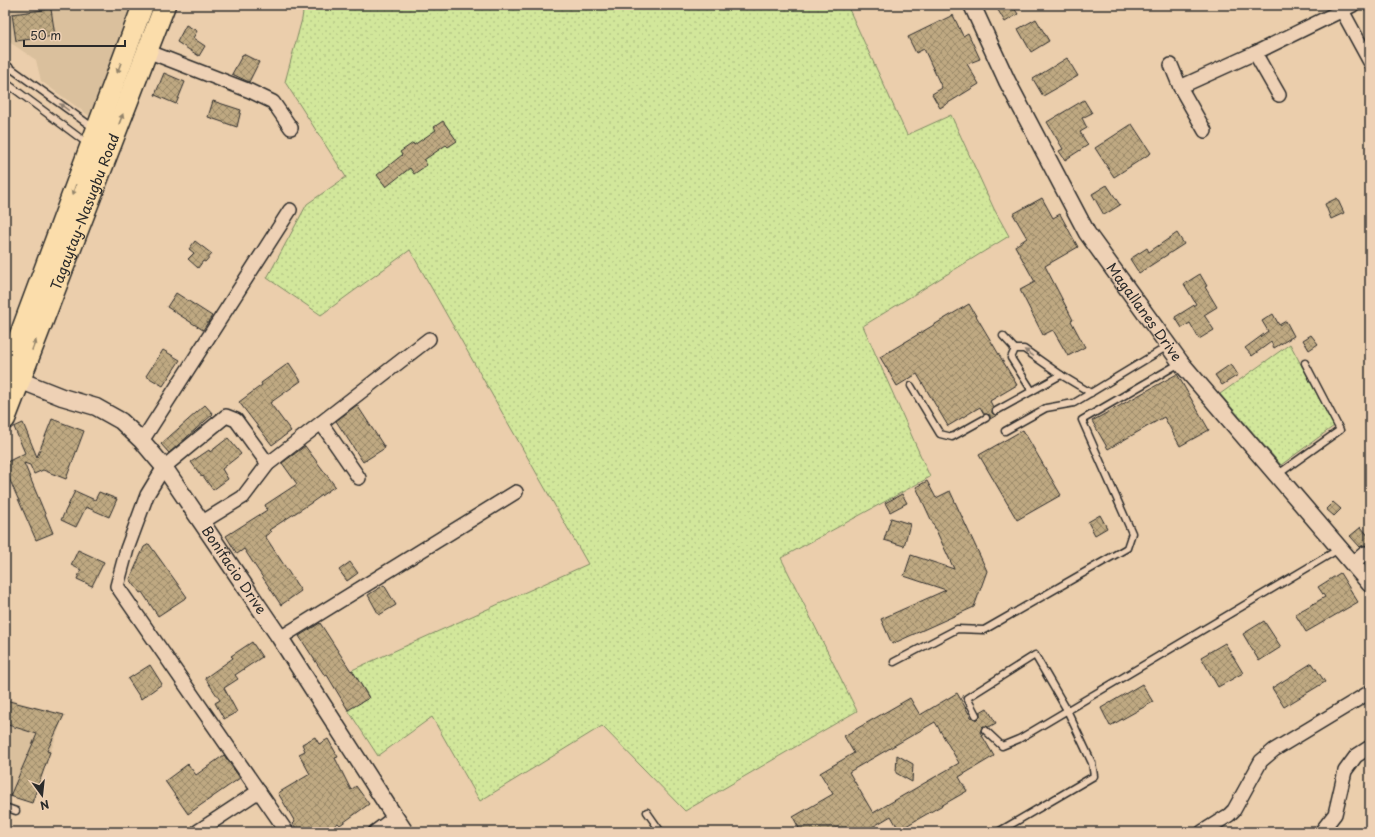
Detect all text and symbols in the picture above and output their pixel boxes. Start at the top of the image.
scale bar [24,22,125,48]
text: 50 m [30,26,61,44]
one-way arrow [116,62,122,74]
one-way arrow [59,103,70,111]
one-way arrow [119,112,125,124]
street label: Tagaytay-Nasugbu Road [45,130,124,293]
one-way arrow [70,184,76,196]
street label: Magallanes Drive [1102,258,1187,365]
one-way arrow [31,338,37,350]
one-way arrow [1024,349,1035,357]
street label: Bonifacio Drive [197,522,272,619]
north arrow [22,775,62,815]
text: N [38,796,51,815]

